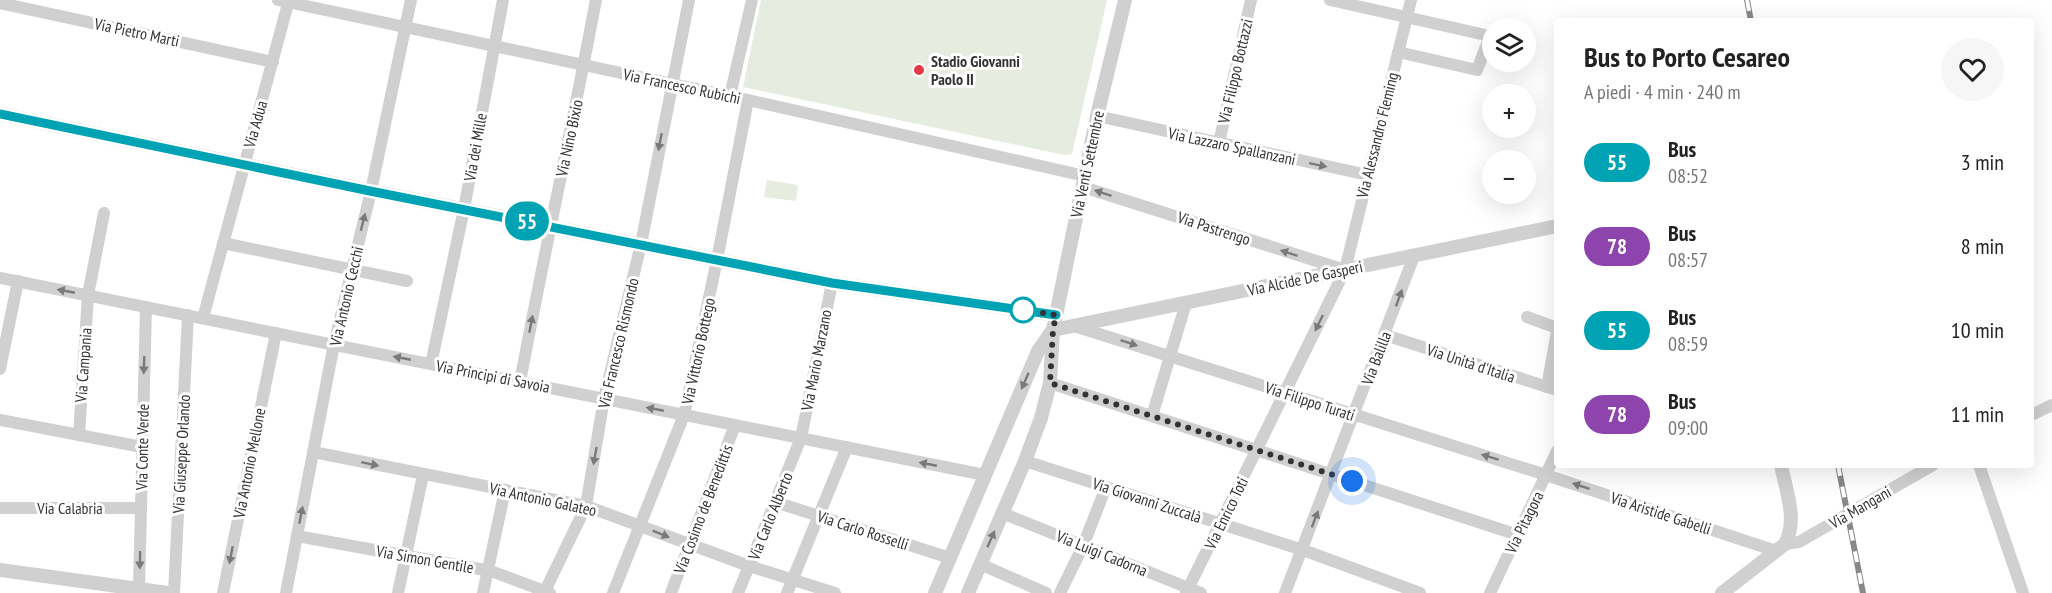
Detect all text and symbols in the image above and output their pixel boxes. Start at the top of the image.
street label: Via Pietro Marti [92,13,181,51]
street label: Via Filippo Bottazzi [1213,17,1257,126]
map controls [1482,18,1536,204]
button: layers [1482,18,1536,72]
text: Bus to Porto Cesareo [1584,38,1790,75]
button: heart [1941,38,2004,101]
place label: Stadio Giovanni Paolo II [931,51,1020,89]
marker: Stadio Giovanni Paolo II [912,63,926,77]
street label: Via Francesco Rubichi [620,64,743,108]
street label: Via Alessandro Fleming [1351,70,1402,201]
text: A piedi · 4 min · 240 m [1584,79,1740,105]
button: + [1482,84,1536,138]
street label: Via Adua [238,98,271,151]
street label: Via Nino Bixio [551,98,587,179]
street label: Via Venti Settembre [1066,109,1108,220]
street label: Via dei Mille [459,111,491,184]
street label: Via Lazzaro Spallanzani [1165,123,1298,169]
one-way arrow [655,133,664,152]
text: Bus [1668,135,1696,163]
text: 3 min [1961,148,2004,176]
text: 55 [1607,149,1627,176]
button: − [1482,150,1536,204]
one-way arrow [1309,160,1327,170]
text: 08:52 [1668,163,1708,189]
one-way arrow [1094,188,1112,197]
line badge: 55 [500,202,554,240]
street label: Via Pastrengo [1174,207,1253,249]
text: 55 [517,208,537,235]
one-way arrow [359,212,369,231]
text: Bus [1668,219,1696,247]
text: 8 min [1961,232,2004,260]
text: 78 [1607,233,1627,260]
street label: Via Antonio Cecchi [325,244,367,349]
one-way arrow [1280,247,1298,257]
text: 08:57 [1668,247,1708,273]
street label: Via Alcide De Gasperi [1245,256,1364,300]
street label: Via Francesco Rismondo [593,276,643,411]
one-way arrow [57,286,76,295]
one-way arrow [1394,288,1404,306]
street label: Via Vittorio Bottego [677,296,719,407]
unlabelled marker [1010,297,1036,323]
text: Bus [1668,303,1696,331]
street label: Via Mario Marzano [796,308,836,413]
one-way arrow [527,315,536,334]
one-way arrow [1315,315,1324,332]
text: 10 min [1951,316,2004,344]
text: 55 [1607,317,1627,344]
street label: Via Campania [70,327,96,404]
street label: Via Balilla [1356,328,1395,389]
text: 08:59 [1668,331,1708,357]
one-way arrow [1120,339,1138,348]
street label: Via Unità d'Italia [1423,339,1518,387]
one-way arrow [392,353,411,362]
street label: Via Principi di Savoia [433,355,552,397]
one-way arrow [139,356,149,375]
one-way arrow [1020,372,1030,390]
street label: Via Filippo Turati [1262,377,1357,425]
text: Bus [1668,387,1696,415]
street label: Via Giuseppe Orlando [168,394,194,515]
text: 11 min [1951,400,2004,428]
text: 78 [1607,401,1627,428]
street label: Via Conte Verde [131,404,153,491]
one-way arrow [645,404,664,413]
street label: Via Antonio Mellone [228,406,269,521]
text: 09:00 [1668,415,1708,441]
street label: Via Cosimo de Benedittis [669,442,737,577]
one-way arrow [590,447,599,466]
one-way arrow [1481,452,1499,462]
one-way arrow [918,459,937,468]
one-way arrow [361,460,380,469]
your location [1337,466,1367,496]
street label: Via Carlo Alberto [743,469,797,564]
street label: Via Giovanni Zuccalà [1089,473,1204,527]
street label: Via Enrico Toti [1199,474,1252,553]
street label: Via Antonio Galateo [487,478,598,520]
one-way arrow [1572,481,1590,491]
street label: Via Mangani [1825,481,1894,533]
street label: Via Aristide Gabelli [1607,487,1714,539]
street label: Via Pitagora [1500,488,1548,557]
street label: Via Calabria [36,498,103,518]
one-way arrow [297,505,306,524]
street label: Via Carlo Rosselli [814,506,911,554]
one-way arrow [1310,510,1320,528]
street label: Via Luigi Cadorna [1053,525,1150,580]
one-way arrow [653,529,671,539]
one-way arrow [986,530,996,548]
street label: Via Simon Gentile [374,540,475,577]
one-way arrow [226,545,235,564]
one-way arrow [135,551,144,570]

